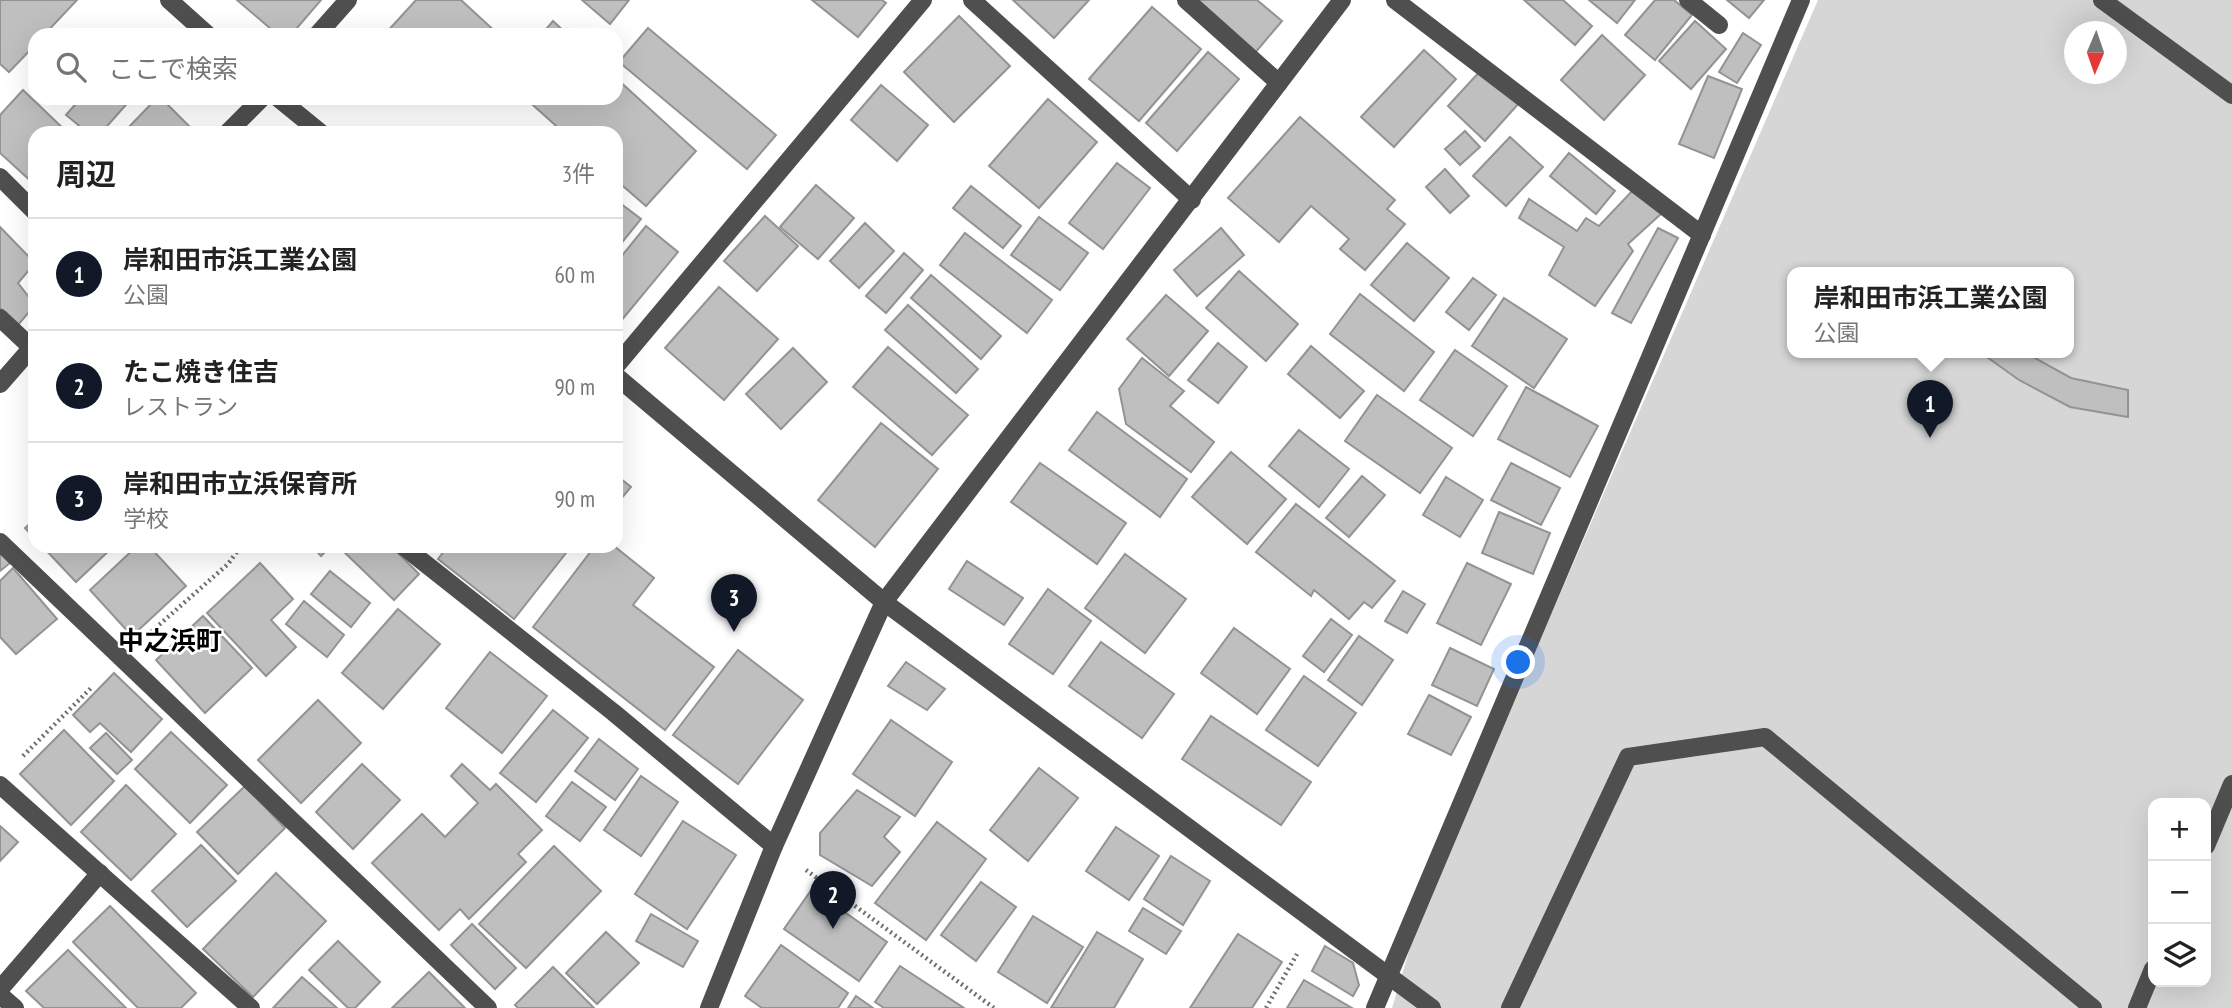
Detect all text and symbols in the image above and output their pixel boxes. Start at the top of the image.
north arrow [2064,21,2127,84]
search box [28,28,623,105]
icon: search [52,48,90,86]
text: ここで検索 [108,52,238,85]
text: 周辺 [56,154,116,193]
text: 3件 [562,159,595,188]
text: 岸和田市浜工業公園 [123,243,357,276]
text: 1 [74,260,85,289]
text: 60 m [554,260,595,289]
popup [1787,267,2074,358]
text: 公園 [123,280,169,309]
text: 岸和田市浜工業公園 [1813,281,2048,314]
text: 公園 [1813,318,1859,347]
text: たこ焼き住吉 [123,355,279,388]
text: 2 [74,372,85,401]
text: 90 m [554,372,595,401]
pin: 1 [1907,380,1953,438]
text: レストラン [123,392,238,421]
text: 岸和田市立浜保育所 [123,467,357,500]
text: 3 [74,484,85,513]
text: 90 m [554,484,595,513]
text: 学校 [123,504,169,533]
pin: 3 [711,574,757,632]
district label: 中之浜町 [118,624,222,657]
your location [1501,645,1535,679]
map controls [2148,798,2211,987]
button: + [2148,798,2211,861]
button: − [2148,861,2211,924]
pin: 2 [810,871,856,929]
button: layers [2148,924,2211,987]

